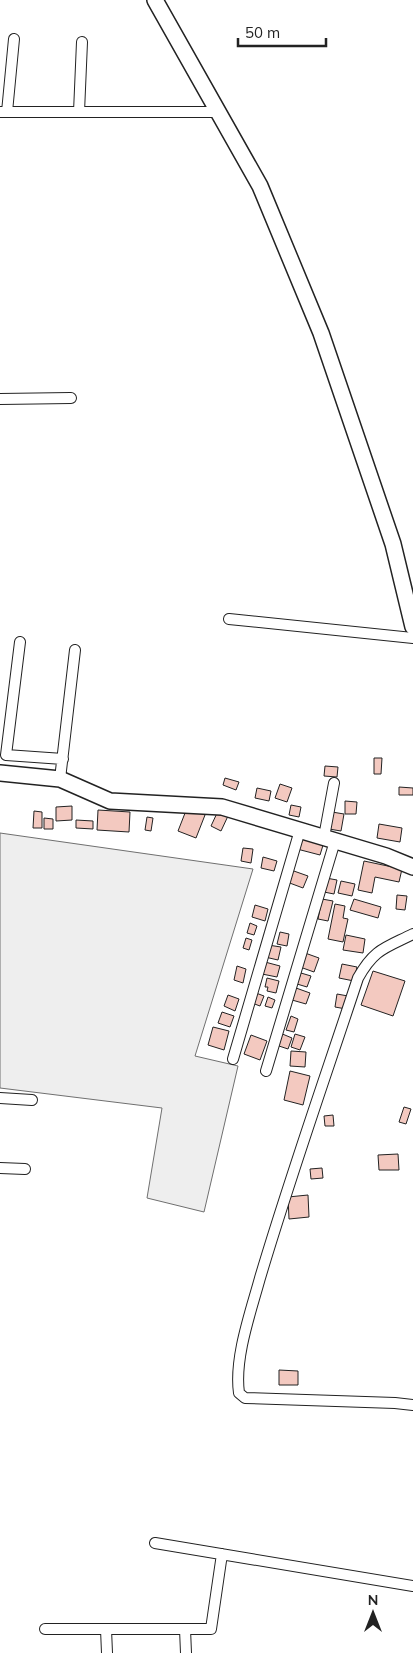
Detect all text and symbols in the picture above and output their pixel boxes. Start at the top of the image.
scale bar [238,15,326,47]
text: 50 m [245,23,280,42]
north arrow [348,1588,398,1638]
text: N [368,1591,378,1609]

